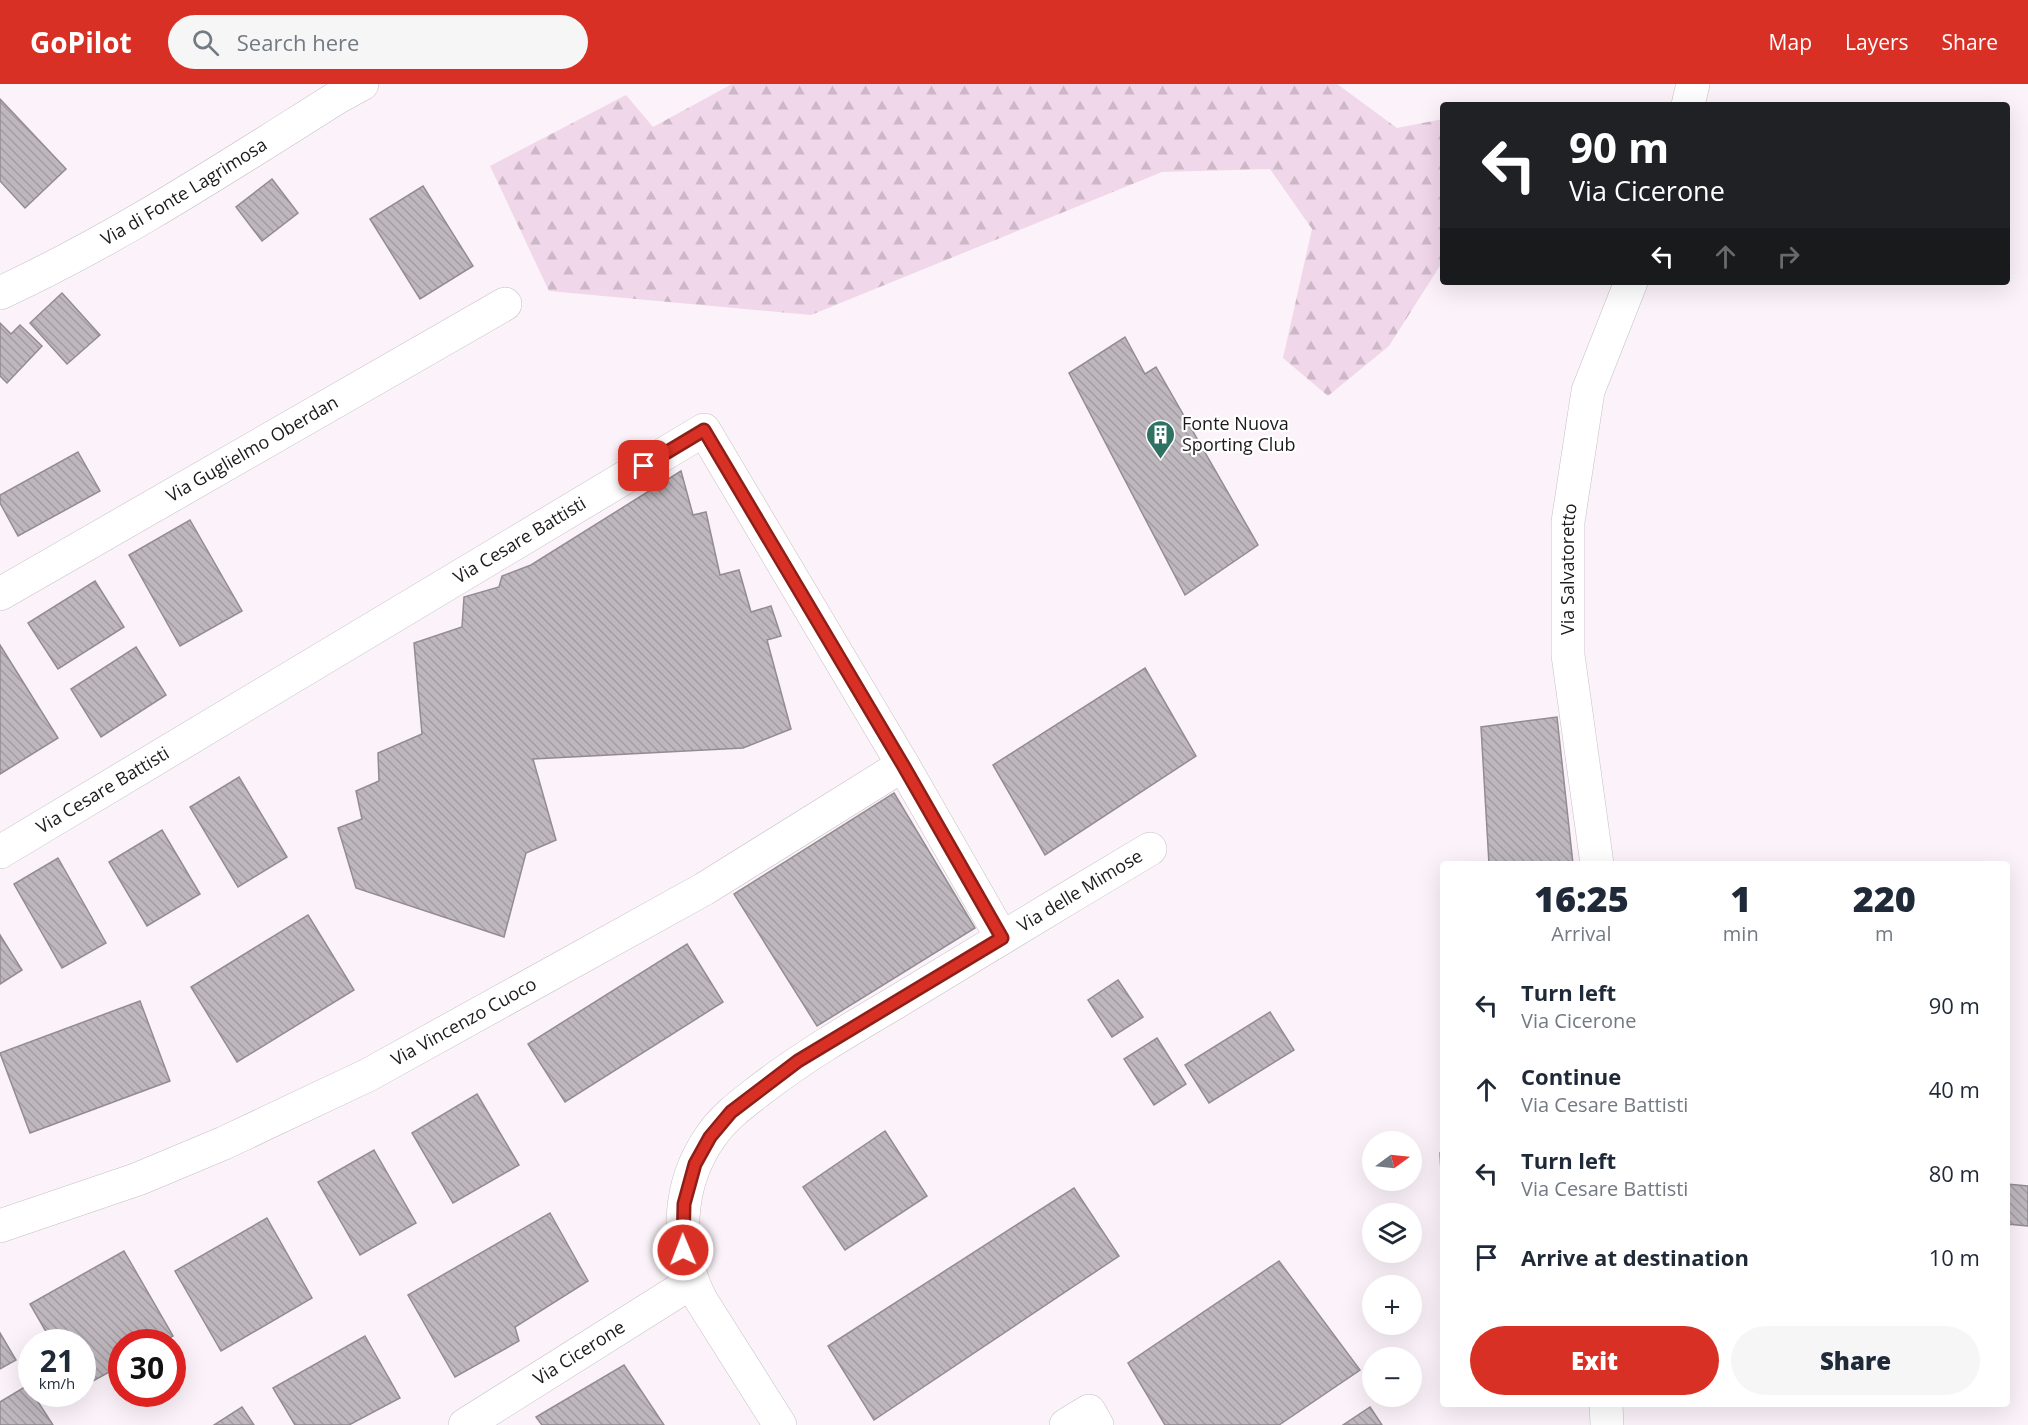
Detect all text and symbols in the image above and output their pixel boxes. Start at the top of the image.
search box [168,15,588,69]
text: GoPilot [30,23,132,61]
icon: search [189,26,222,59]
text: Search here [237,27,359,57]
text: Map [1769,28,1812,56]
text: Layers [1845,28,1909,56]
text: Share [1942,28,1998,56]
text: 90 m [1569,118,1669,175]
icon: left [1470,126,1548,204]
street label: Via di Fonte Lagrimosa [96,132,271,250]
text: Via Cicerone [1569,172,1725,209]
icon: left [1646,240,1679,273]
icon: ahead [1709,240,1742,273]
icon: right [1772,240,1805,273]
street label: Via Guglielmo Oberdan [162,389,342,507]
place label: Fonte Nuova Sporting Club [1182,411,1295,456]
building icon: Fonte Nuova Sporting Club [1145,418,1177,460]
pin [618,440,669,491]
icon: arrive [627,449,660,482]
street label: Via Cesare Battisti [448,491,590,589]
street label: Via Salvatoretto [1555,501,1582,635]
street label: Via Cesare Battisti [32,740,173,838]
street label: Via delle Mimose [1012,843,1147,937]
text: 16:25 [1534,874,1629,923]
text: 1 [1730,874,1751,923]
text: 220 [1853,874,1916,923]
text: Arrival [1551,920,1612,947]
text: min [1723,920,1759,947]
text: m [1875,920,1894,947]
street label: Via Vincenzo Cuoco [387,971,541,1071]
text: Turn left [1521,977,1616,1007]
icon: left [1470,989,1503,1022]
text: 90 m [1929,990,1980,1020]
text: Via Cicerone [1521,1007,1636,1034]
text: Continue [1521,1061,1621,1091]
icon: ahead [1470,1073,1503,1106]
text: 40 m [1929,1074,1980,1104]
text: Via Cesare Battisti [1521,1091,1688,1118]
north arrow [1362,1131,1422,1191]
map controls [1362,1131,1422,1407]
text: Turn left [1521,1145,1616,1175]
icon: left [1470,1157,1503,1190]
text: 80 m [1929,1158,1980,1188]
text: Via Cesare Battisti [1521,1175,1688,1202]
button: layers [1362,1203,1422,1263]
position arrow [651,1218,715,1282]
icon: arrive [1470,1241,1503,1274]
text: Arrive at destination [1521,1242,1749,1272]
text: 10 m [1929,1242,1980,1272]
button: + [1362,1275,1422,1335]
street label: Via Cicerone [528,1314,629,1390]
button: Exit [1470,1326,1719,1395]
button: Share [1731,1326,1980,1395]
speed limit sign: 30 [108,1329,186,1407]
text: 21 [40,1340,74,1381]
button: − [1362,1347,1422,1407]
text: km/h [39,1373,75,1393]

